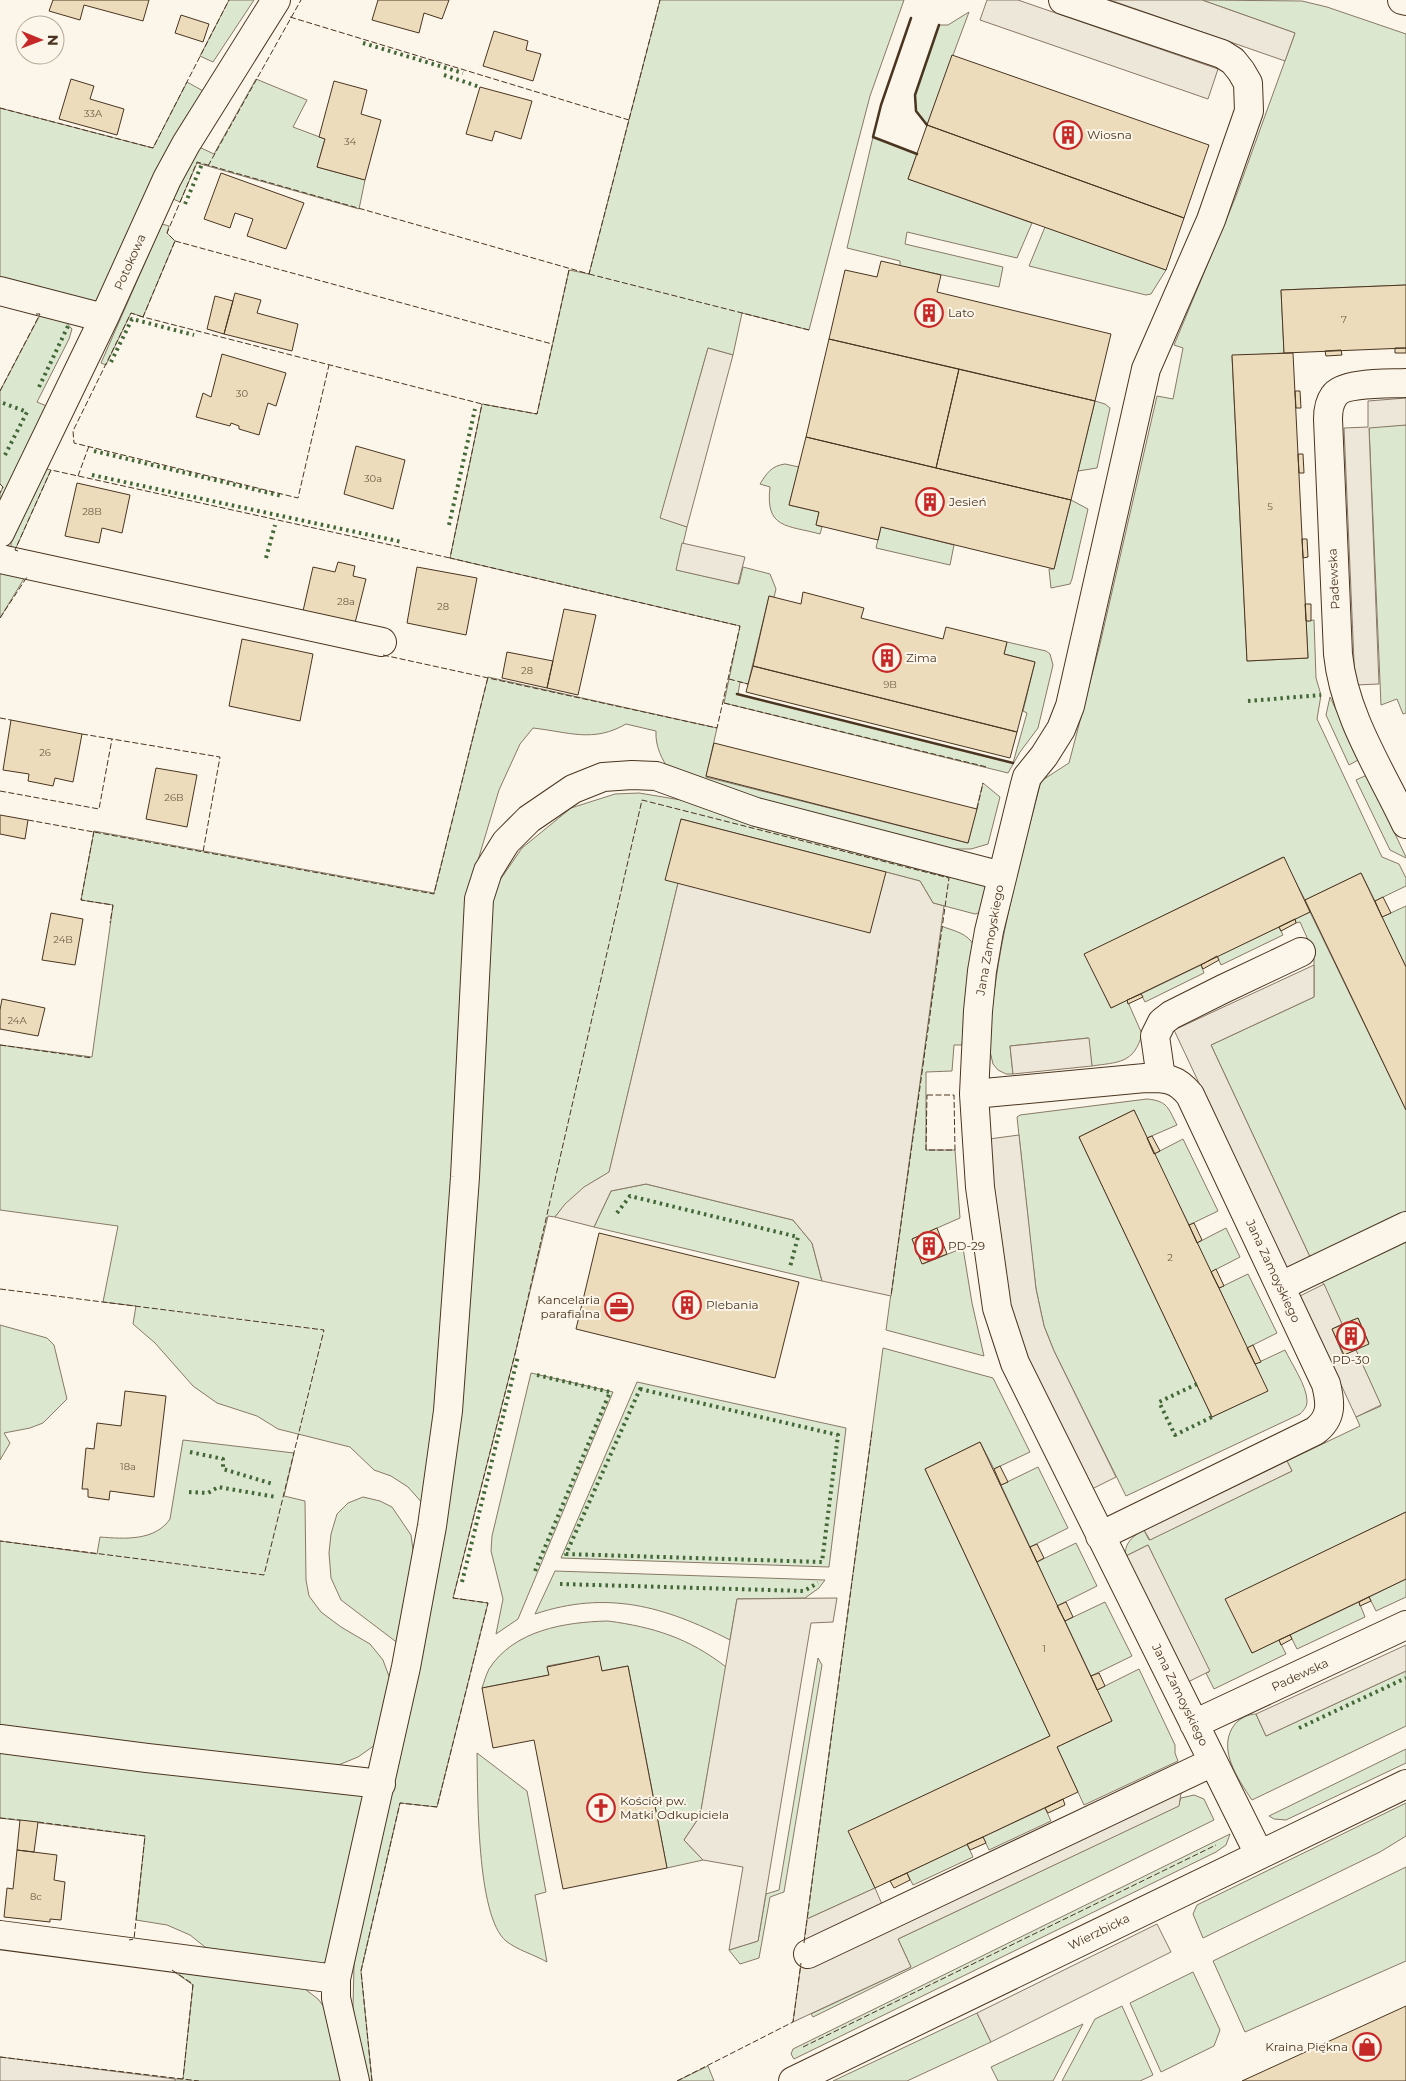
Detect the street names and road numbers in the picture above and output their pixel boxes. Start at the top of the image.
street label: Potokowa [111,231,149,292]
street label: Padewska [1324,548,1343,610]
street label: Jana Zamoyskiego [972,883,1007,997]
street label: Jana Zamoyskiego [1243,1216,1304,1325]
street label: Jana Zamoyskiego [1149,1640,1212,1748]
street label: Padewska [1269,1655,1331,1694]
street label: Wierzbicka [1066,1910,1132,1953]

